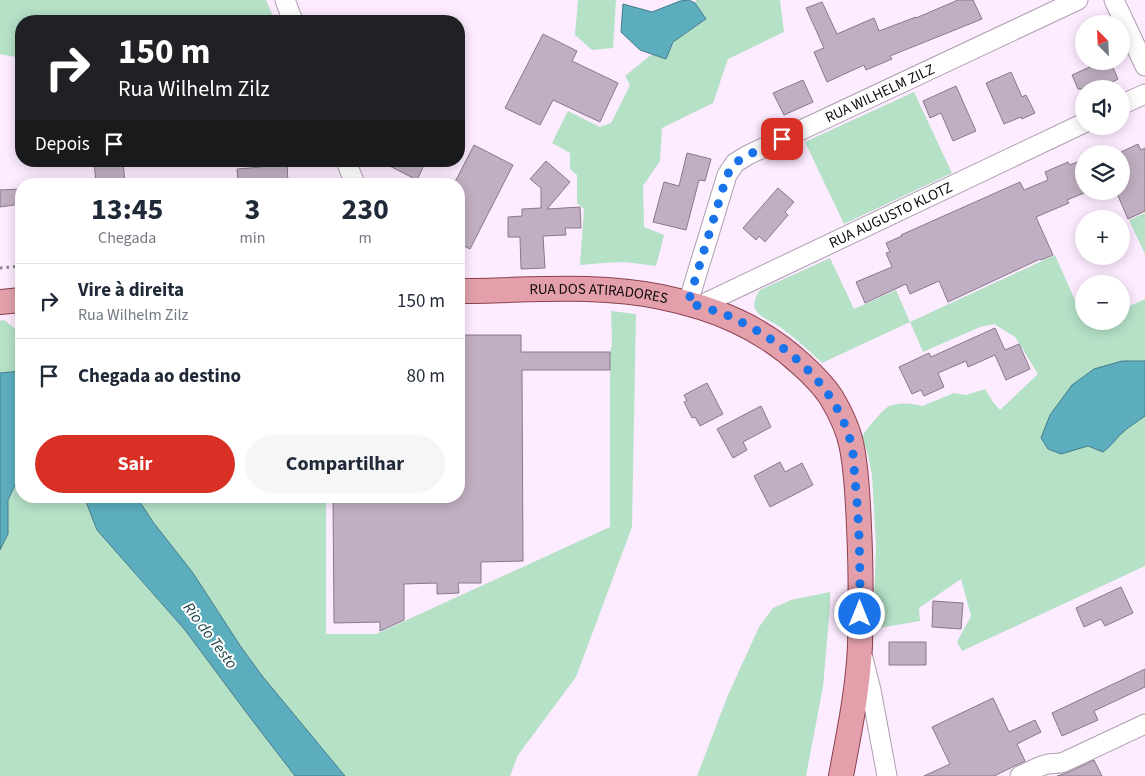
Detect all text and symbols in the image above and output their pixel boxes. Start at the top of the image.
north arrow [1075,15,1130,70]
map controls [1075,15,1130,330]
text: 150 m [118,27,210,77]
icon: right [35,35,100,100]
street label: RUA WILHELM ZILZ [822,59,938,128]
text: Rua Wilhelm Zilz [118,73,270,105]
button: sound [1075,80,1130,135]
pin [761,118,803,160]
icon: arrive [768,125,796,153]
icon: arrive [100,130,128,158]
text: Depois [35,131,90,158]
button: layers [1075,145,1130,200]
street label: RUA AUGUSTO KLOTZ [825,177,956,254]
text: 13:45 [91,188,163,231]
text: 3 [244,188,260,231]
text: 230 [341,188,389,231]
button: + [1075,210,1130,265]
text: Chegada [98,227,156,249]
text: min [239,227,265,249]
text: m [359,227,372,249]
button: − [1075,275,1130,330]
text: Vire à direita [78,277,184,304]
street label: RUA DOS ATIRADORES [529,279,670,309]
icon: right [35,287,63,315]
text: 150 m [397,288,445,315]
text: Rua Wilhelm Zilz [78,304,188,326]
icon: arrive [35,362,63,390]
text: Chegada ao destino [78,363,241,390]
text: 80 m [407,363,445,390]
button: Sair [35,435,235,493]
button: Compartilhar [245,435,445,493]
position arrow [833,587,885,639]
water label: Rio do Testo [178,598,243,674]

